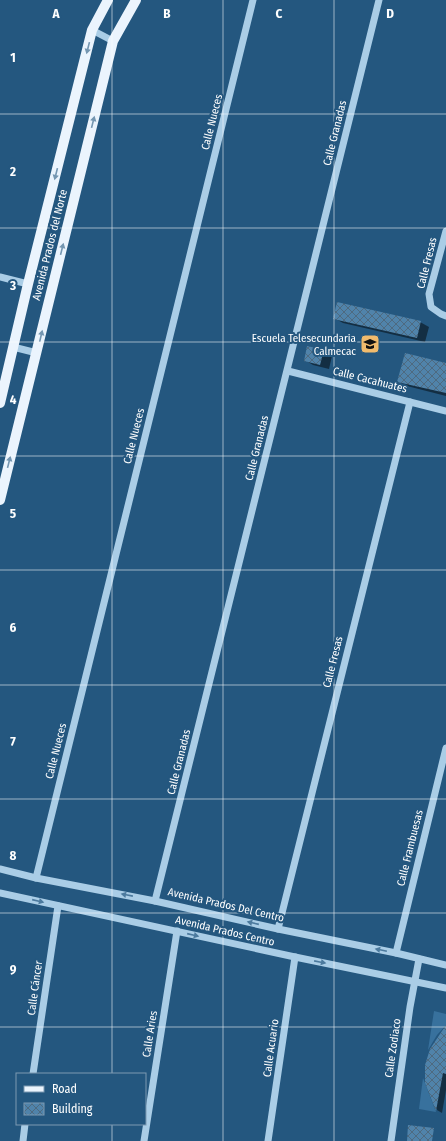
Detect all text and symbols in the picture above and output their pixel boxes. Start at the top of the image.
text: A [51,6,60,21]
text: B [163,6,171,21]
text: C [276,6,283,21]
text: D [386,6,394,21]
one-way arrow [84,42,90,55]
text: 1 [10,50,16,65]
street label: Calle Nueces [199,92,225,151]
street label: Calle Granadas [321,99,349,167]
one-way arrow [90,116,96,128]
text: 2 [9,164,16,179]
one-way arrow [52,168,58,181]
street label: Avenida Prados del Norte [30,188,70,302]
street label: Calle Fresas [414,236,440,290]
one-way arrow [59,242,65,255]
text: 3 [9,278,16,293]
one-way arrow [38,330,44,342]
place label: Escuela Telesecundaria Calmecac [252,332,356,358]
school or university icon: Escuela Telesecundaria Calmecac [359,333,381,355]
street label: Calle Cacahuates [332,365,409,396]
text: 4 [10,392,17,407]
street label: Calle Nueces [121,406,147,465]
street label: Calle Granadas [243,414,271,482]
one-way arrow [7,456,13,468]
text: 5 [10,506,16,521]
text: 6 [10,620,17,635]
street label: Calle Fresas [320,635,346,689]
street label: Calle Nueces [43,721,69,780]
street label: Calle Granadas [165,728,193,796]
text: 7 [10,734,16,749]
street label: Calle Frambuesas [394,808,426,887]
text: 8 [10,848,17,863]
street label: Avenida Prados Del Centro [167,885,286,925]
one-way arrow [120,892,133,898]
one-way arrow [32,899,44,905]
street label: Avenida Prados Centro [174,913,276,949]
one-way arrow [247,920,260,926]
one-way arrow [186,932,199,938]
one-way arrow [375,947,387,953]
street label: Calle Cáncer [25,960,45,1016]
one-way arrow [313,960,326,966]
text: 9 [10,962,17,977]
street label: Calle Aries [140,1009,160,1058]
street label: Calle Zodiaco [382,1017,404,1078]
street label: Calle Acuario [260,1018,282,1078]
legend [16,1073,146,1125]
text: Road [52,1082,77,1096]
text: Building [52,1102,93,1116]

